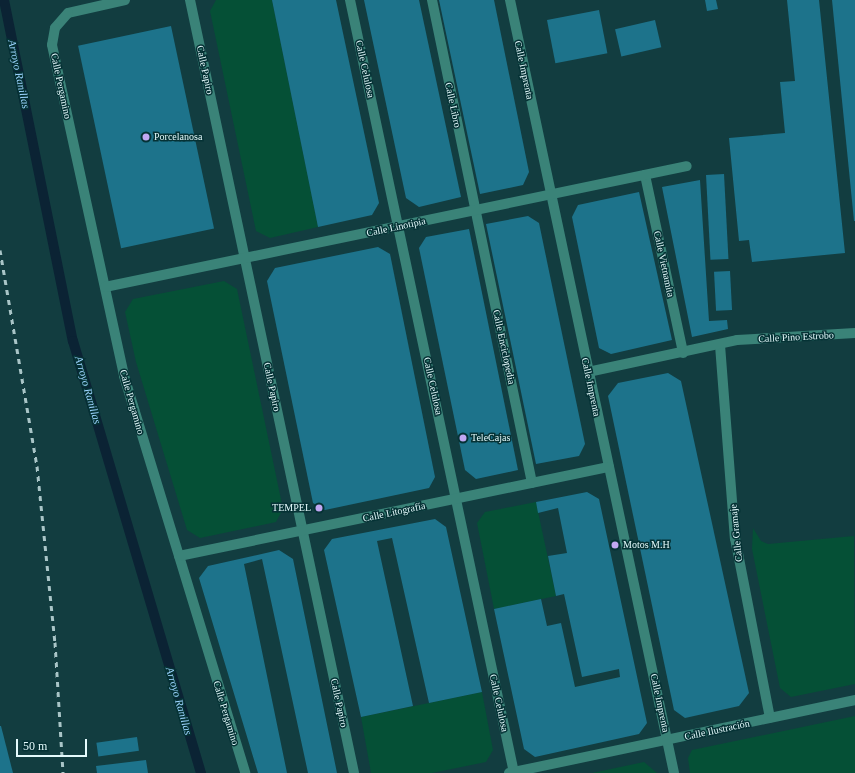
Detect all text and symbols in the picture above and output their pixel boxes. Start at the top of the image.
water label: Arroyo Ranillas [5,38,33,110]
street label: Calle Celulosa [353,39,377,99]
street label: Calle Imprenta [512,40,536,100]
street label: Calle Papiro [194,44,216,96]
street label: Calle Pergamino [48,52,74,120]
street label: Calle Libro [442,81,464,129]
place label: Porcelanosa [154,131,202,143]
marker: Porcelanosa [141,132,151,142]
street label: Calle Linotipia [365,215,427,239]
street label: Calle Vietnamita [651,230,677,298]
street label: Calle Enciclopedia [490,309,518,385]
street label: Calle Pino Estrobo [758,329,834,345]
water label: Arroyo Ranillas [72,354,104,426]
street label: Calle Celulosa [421,356,445,416]
street label: Calle Imprenta [579,357,603,417]
street label: Calle Papiro [261,361,283,413]
street label: Calle Pergamino [117,368,147,436]
place label: TeleCajas [471,432,510,444]
marker: TeleCajas [458,433,468,443]
street label: Calle Litografía [362,500,426,524]
place label: TEMPEL [272,502,311,514]
marker: TEMPEL [314,503,324,513]
street label: Calle Gramaje [727,504,745,562]
place label: Motos M.H [623,539,670,551]
marker: Motos M.H [610,540,620,550]
water label: Arroyo Ranillas [163,665,195,737]
street label: Calle Celulosa [487,673,511,733]
street label: Calle Imprenta [648,673,672,733]
street label: Calle Papiro [328,677,350,729]
street label: Calle Pergamino [211,679,241,747]
street label: Calle Ilustración [683,717,751,743]
scale bar [18,731,89,757]
text: 50 m [23,739,47,753]

